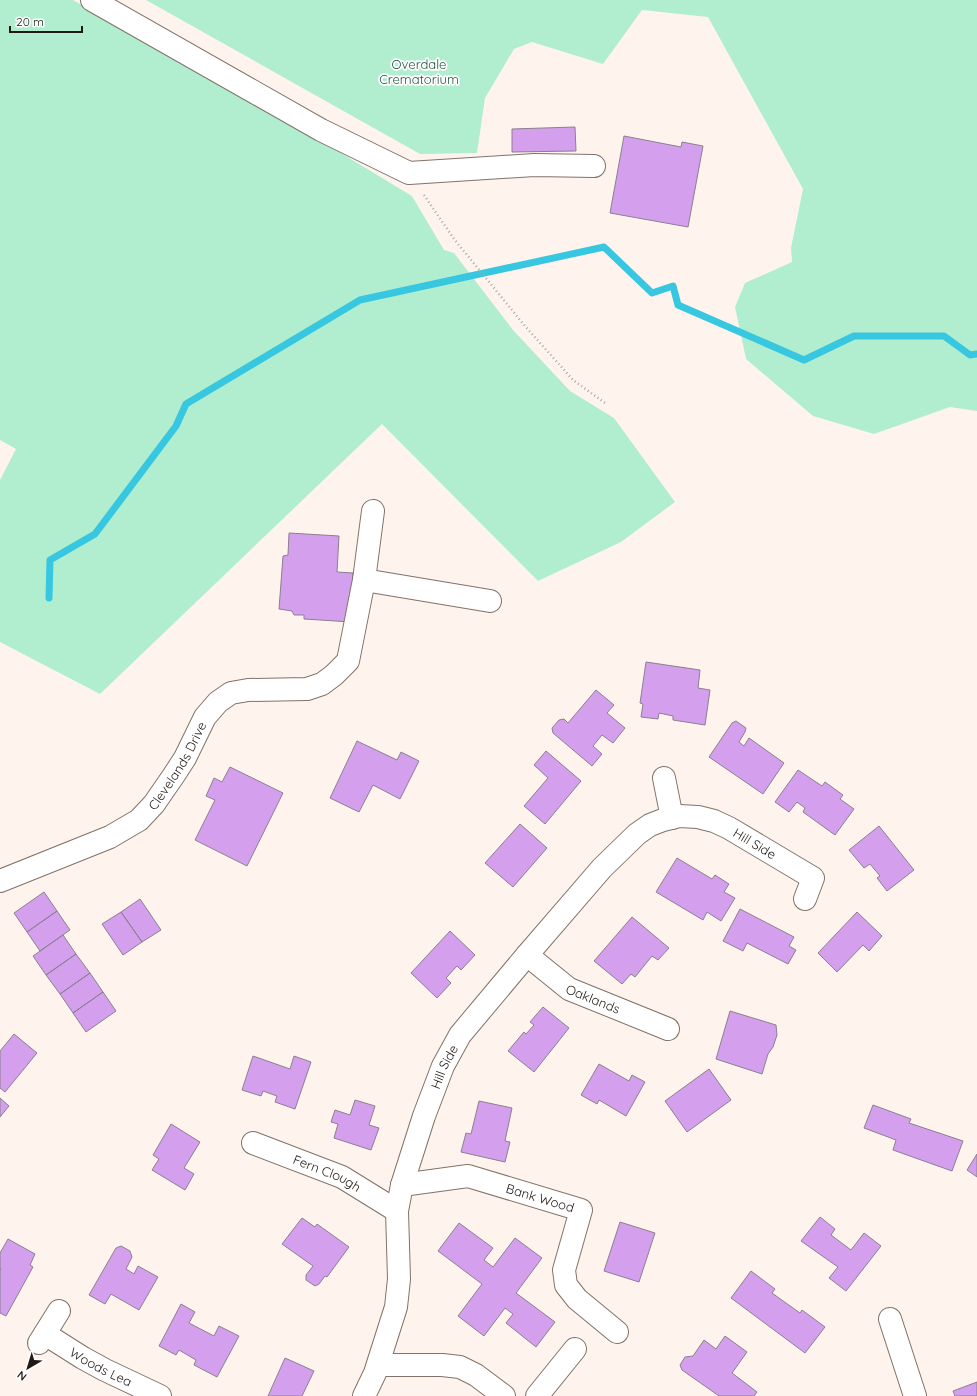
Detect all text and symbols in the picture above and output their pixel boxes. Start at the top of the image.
scale bar [10,8,82,34]
text: 20 m [16,14,44,29]
park label: Overdale Crematorium [379,56,459,87]
street label: Clevelands Drive [145,719,210,813]
street label: Hill Side [730,824,779,862]
street label: Oaklands [564,981,623,1017]
street label: Hill Side [427,1042,461,1091]
street label: Fern Clough [291,1151,364,1195]
street label: Bank Wood [504,1180,576,1216]
street label: Woods Lea [67,1344,135,1390]
north arrow [8,1348,48,1388]
text: N [14,1368,29,1384]

